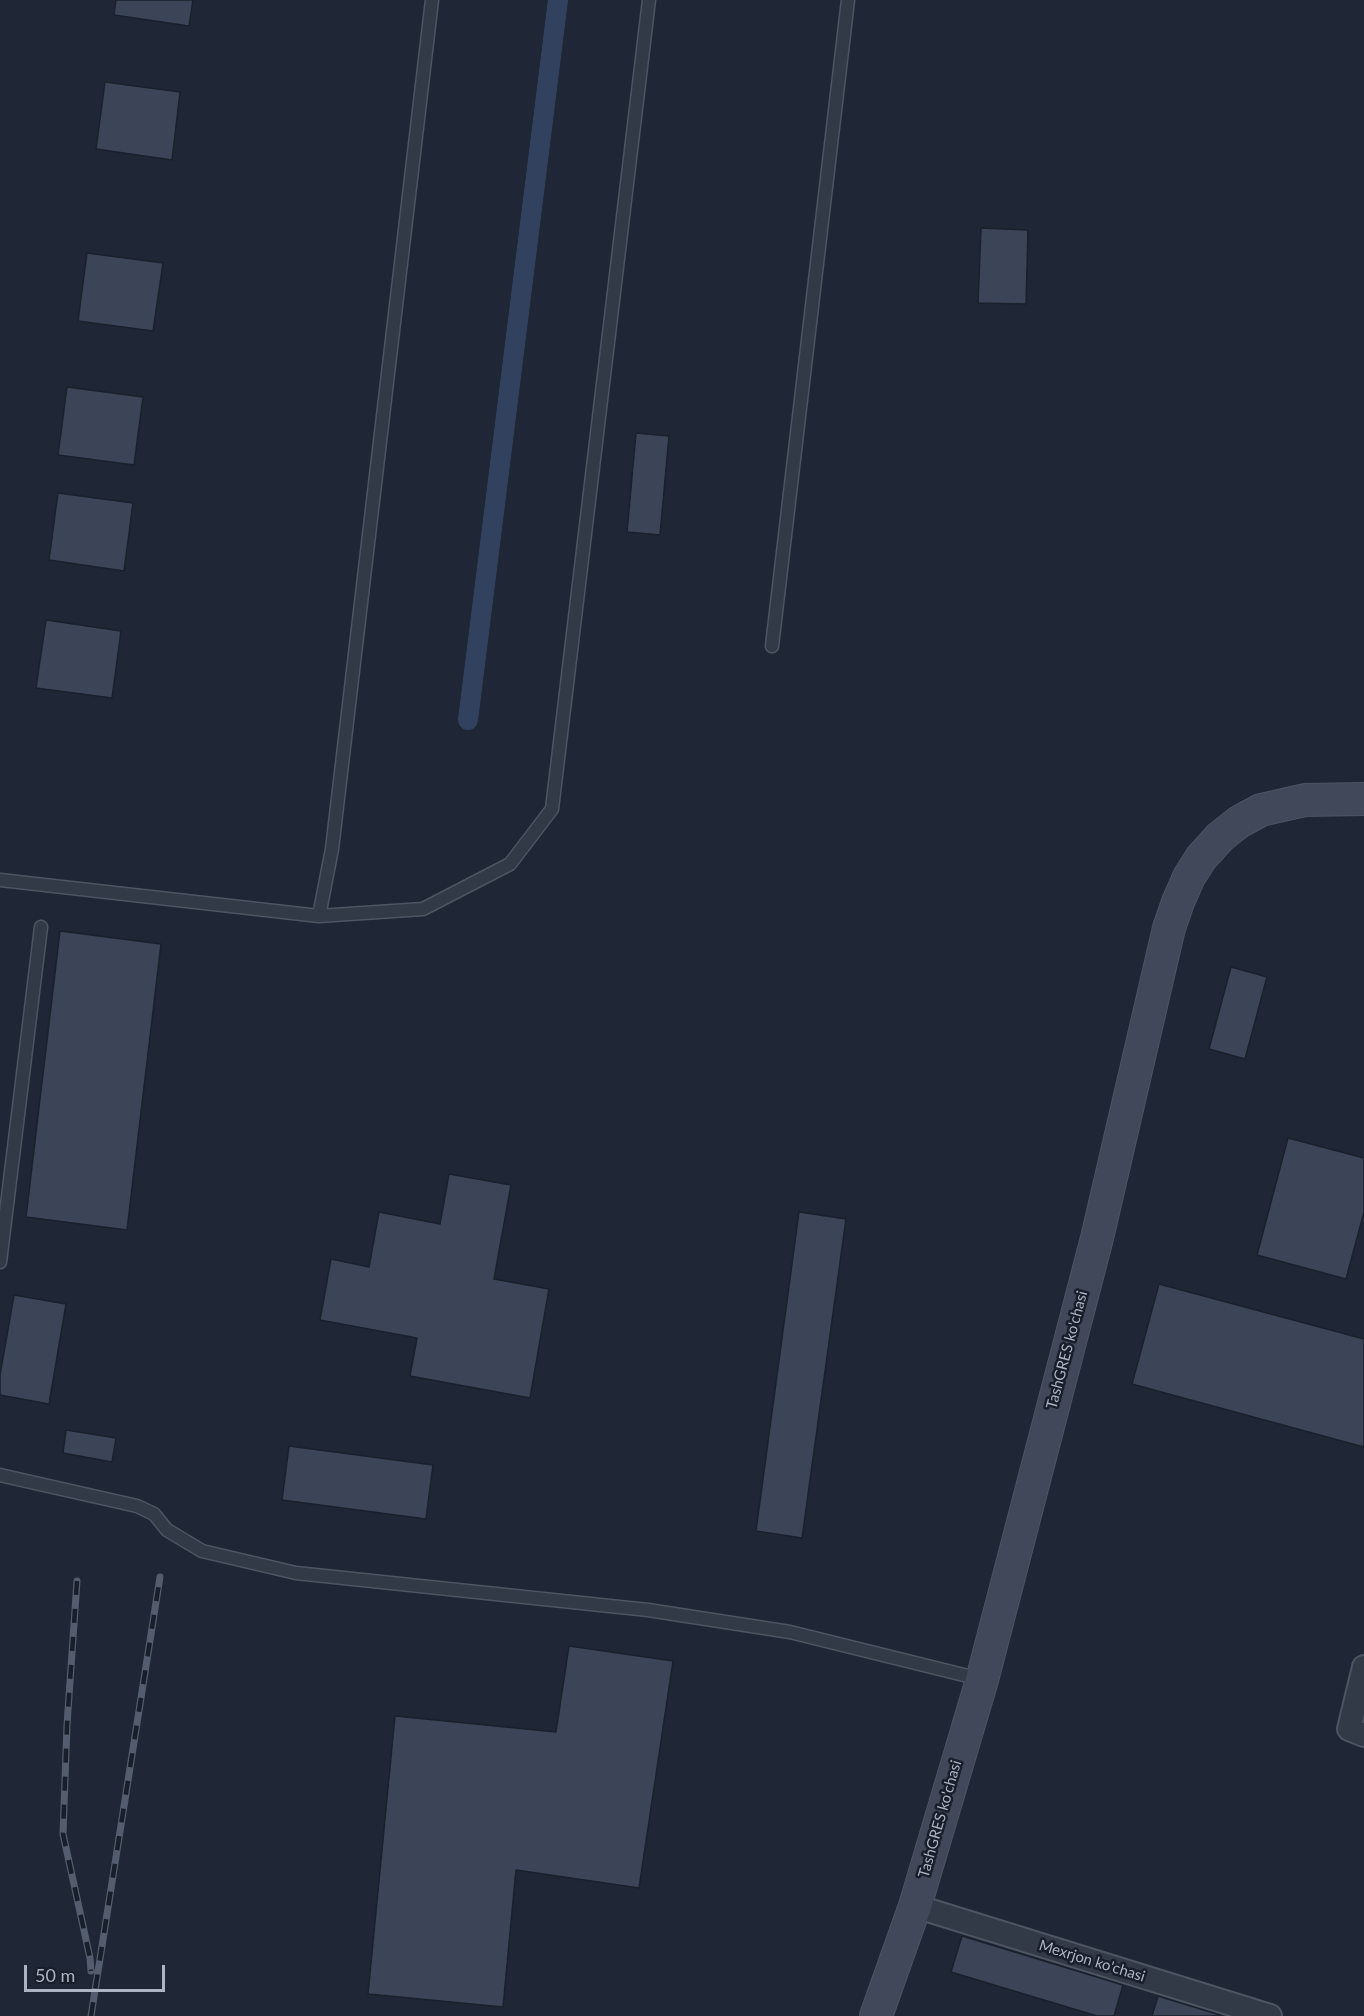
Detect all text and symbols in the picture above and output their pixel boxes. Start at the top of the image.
street label: TashGRES ko'chasi [1043,1289,1091,1411]
street label: TashGRES ko'chasi [915,1758,965,1880]
street label: Mexrjon ko'chasi [1037,1936,1147,1986]
scale bar [27,1953,168,1991]
text: 50 m [35,1964,75,1986]

